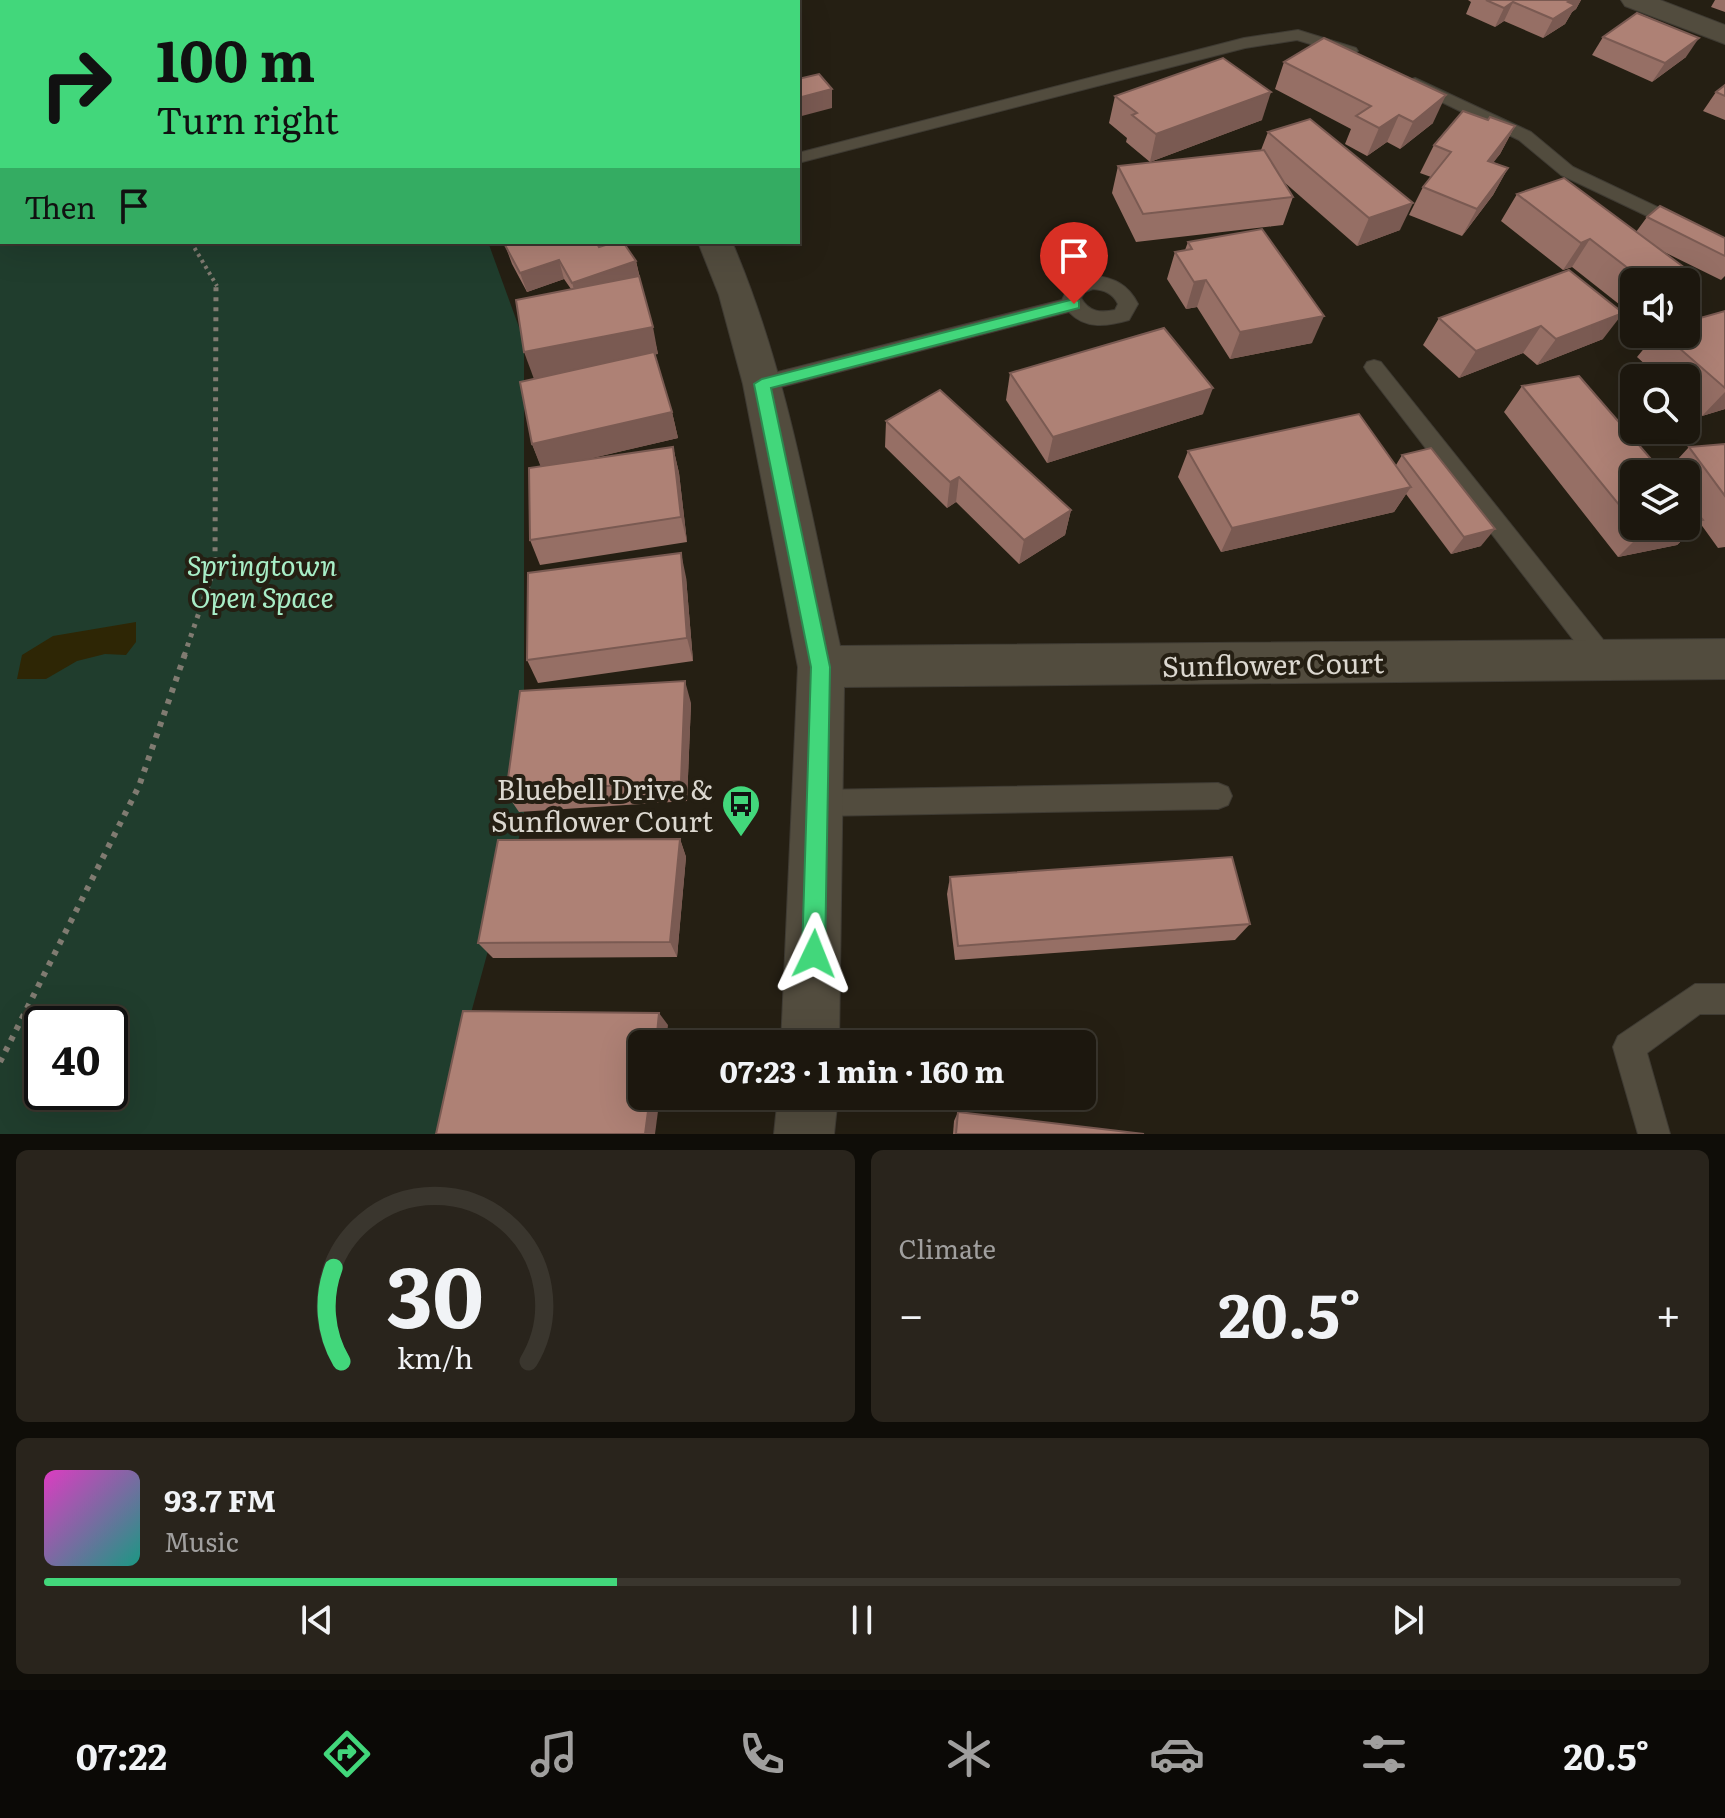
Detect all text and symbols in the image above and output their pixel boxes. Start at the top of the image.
text: 100 m [156,16,315,99]
icon: right [24,32,128,136]
text: Turn right [156,92,339,145]
text: Then [24,184,96,228]
icon: arrive [112,184,156,228]
pin [1040,222,1108,304]
icon: arrive [1052,234,1096,278]
map controls [1620,268,1700,540]
button: sound [1620,268,1700,348]
button: search [1620,364,1700,444]
button: layers [1620,460,1700,540]
park label: Springtown Open Space [187,543,338,617]
street label: Sunflower Court [1162,640,1385,686]
place label: Bluebell Drive & Sunflower Court [491,767,714,841]
bus stop icon: Bluebell Drive & Sunflower Court [720,783,762,838]
position arrow [772,912,856,996]
speed limit sign: 40 [24,1006,128,1110]
text: 07:23 · 1 min · 160 m [720,1048,1004,1092]
text: Climate [899,1228,996,1267]
text: 30 [386,1230,484,1354]
text: 20.5° [1218,1267,1361,1356]
text: − [899,1279,924,1345]
text: + [1655,1279,1681,1345]
text: km/h [397,1335,473,1378]
text: 93.7 FM [164,1477,276,1521]
text: Music [164,1521,239,1560]
icon: previous [295,1598,339,1642]
icon: pause [840,1598,884,1642]
icon: next [1386,1598,1430,1642]
icon: directions [319,1726,375,1782]
icon: music [526,1726,582,1782]
icon: phone [734,1726,790,1782]
icon: climate [941,1726,997,1782]
icon: car [1149,1726,1205,1782]
icon: filters [1356,1726,1412,1782]
text: 07:22 [76,1728,167,1781]
text: 20.5° [1564,1728,1649,1781]

